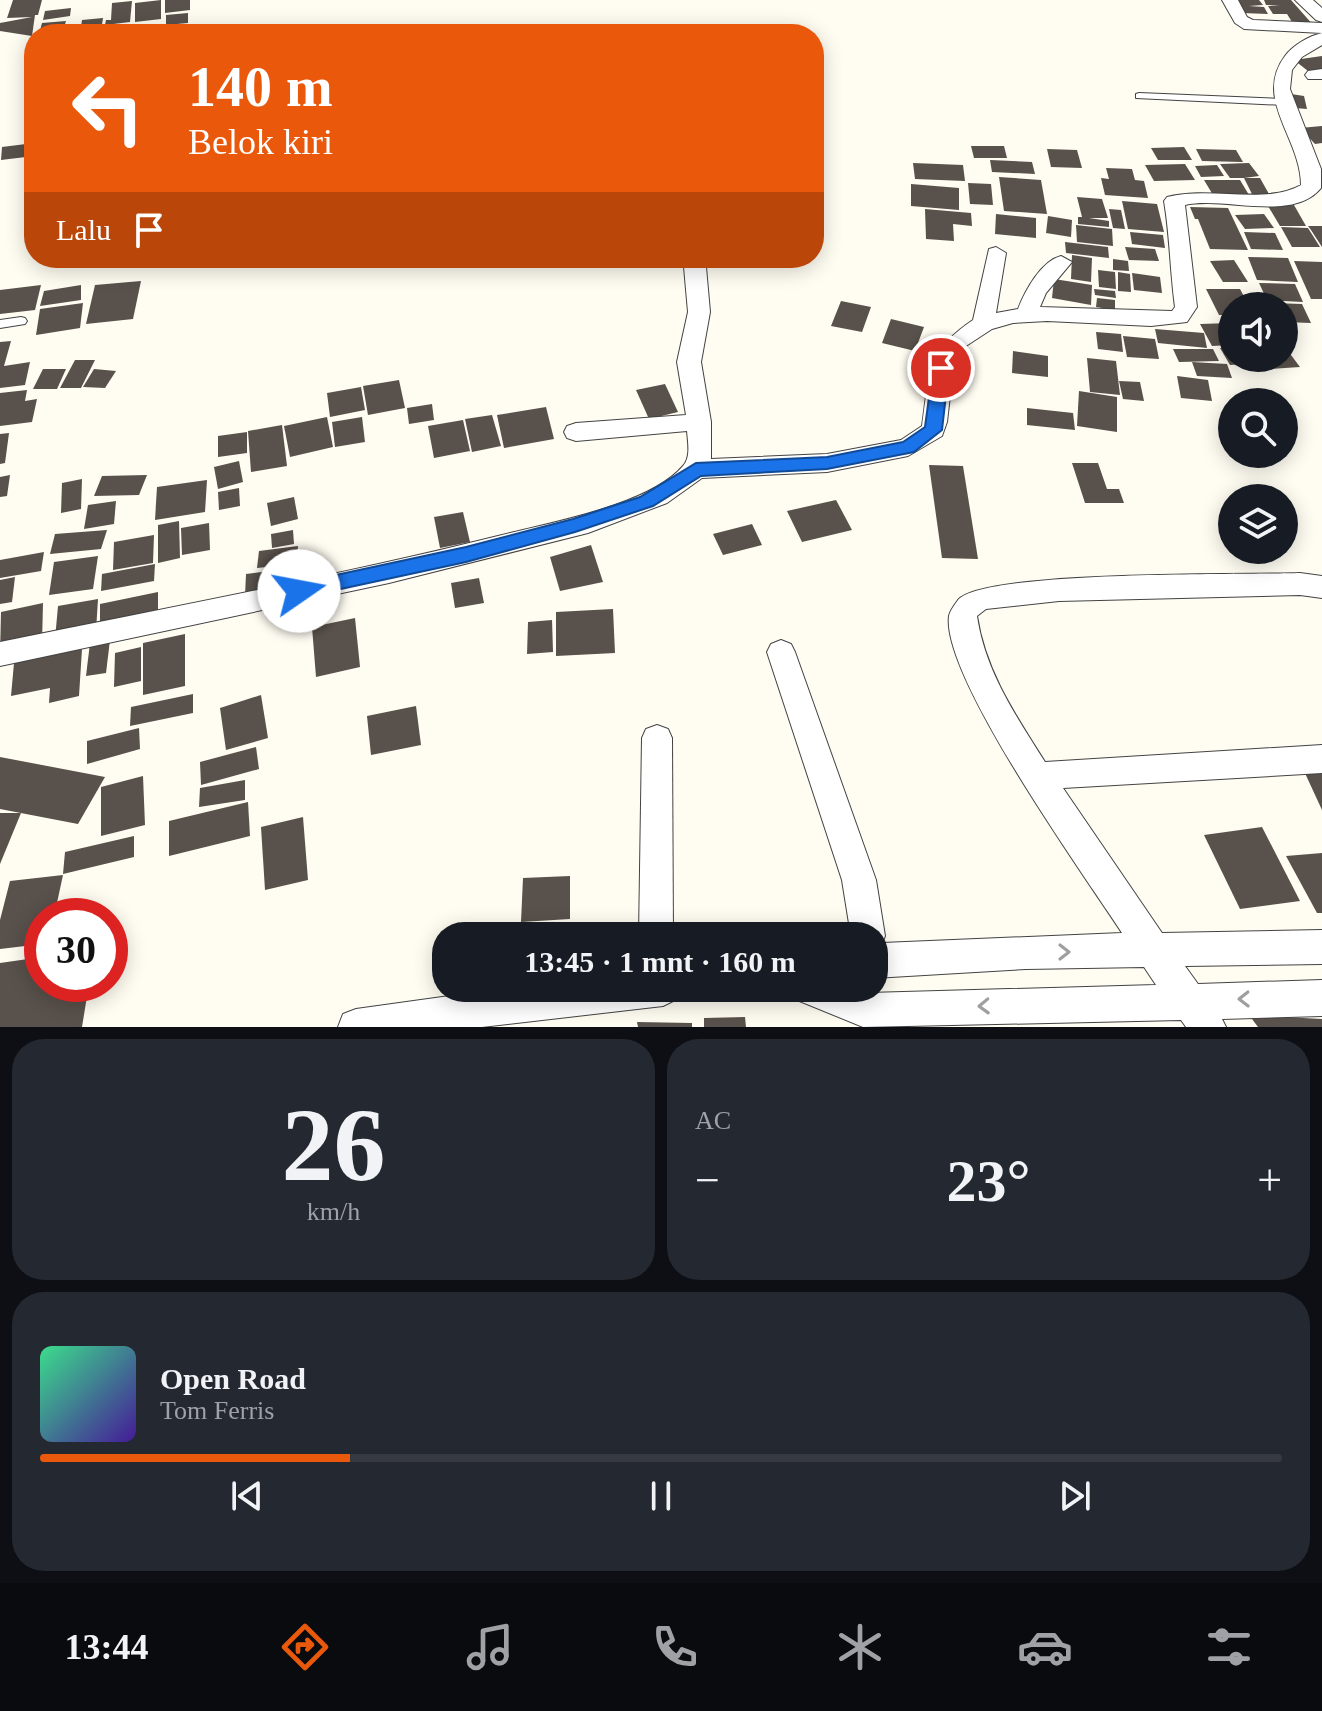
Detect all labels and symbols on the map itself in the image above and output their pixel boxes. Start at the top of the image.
pin [907,334,975,402]
position arrow [257,549,341,633]
speed limit sign: 30 [24,898,128,1002]
one-way arrow [1058,943,1071,960]
one-way arrow [1237,990,1250,1008]
one-way arrow [977,998,990,1015]

